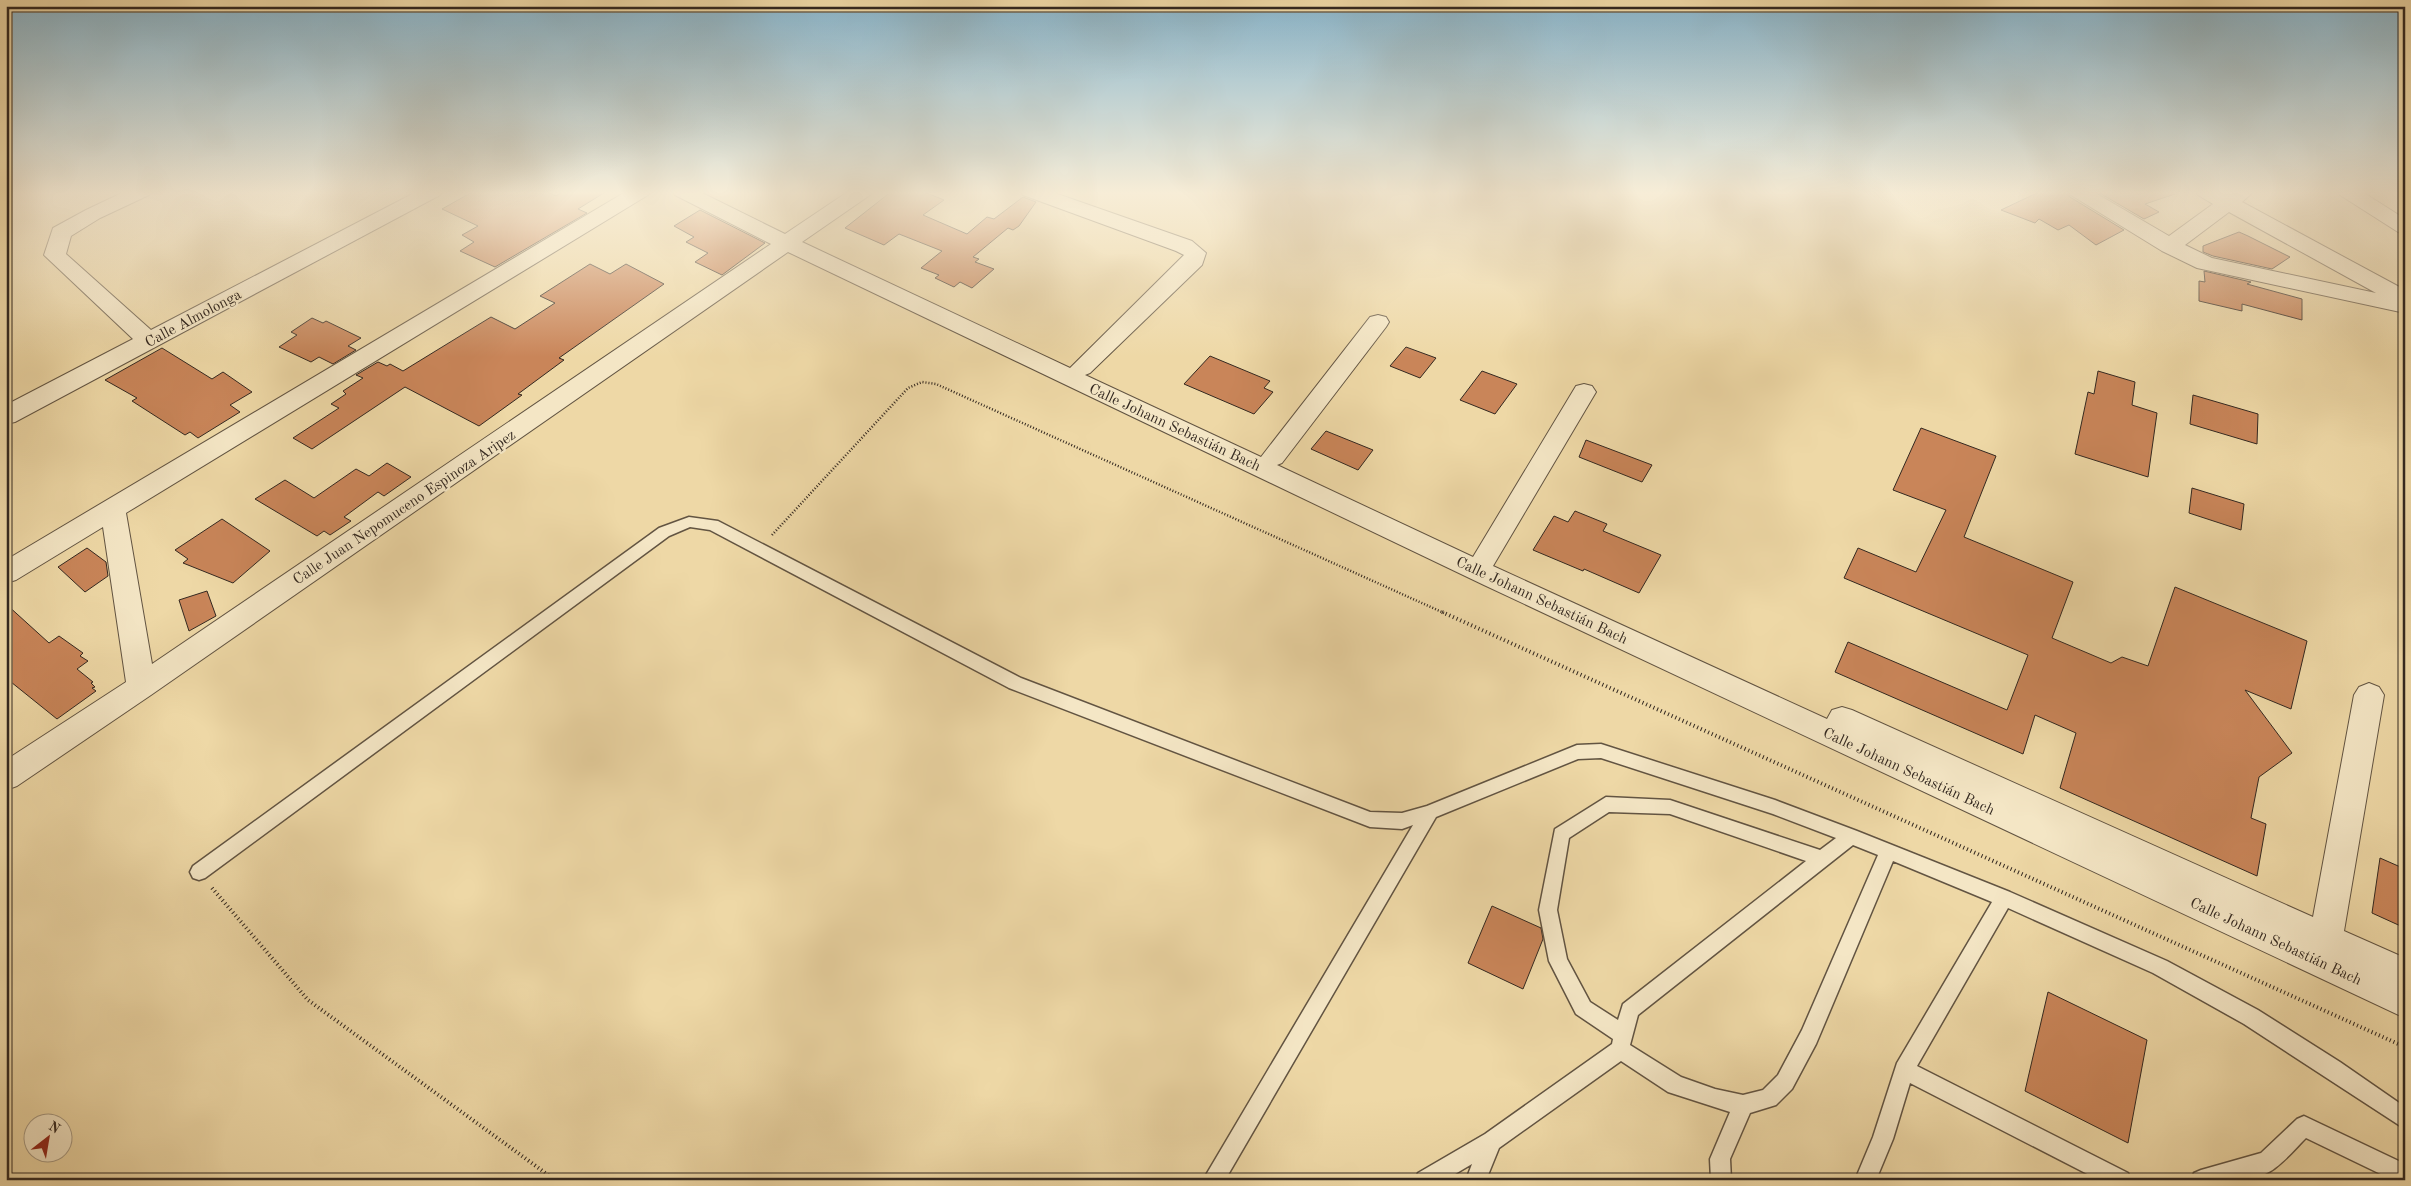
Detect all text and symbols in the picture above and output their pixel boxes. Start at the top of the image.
street label: Calle Almolonga [143,287,245,351]
street label: Calle Johann Sebastián Bach [1086,382,1262,475]
street label: Calle Juan Nepomuceno Espinoza Aripez [291,428,519,588]
street label: Calle Johann Sebastián Bach [1453,555,1629,648]
street label: Calle Johann Sebastián Bach [1820,726,1996,819]
street label: Calle Johann Sebastián Bach [2187,896,2363,989]
north arrow [22,1114,72,1164]
text: N [46,1119,63,1137]

